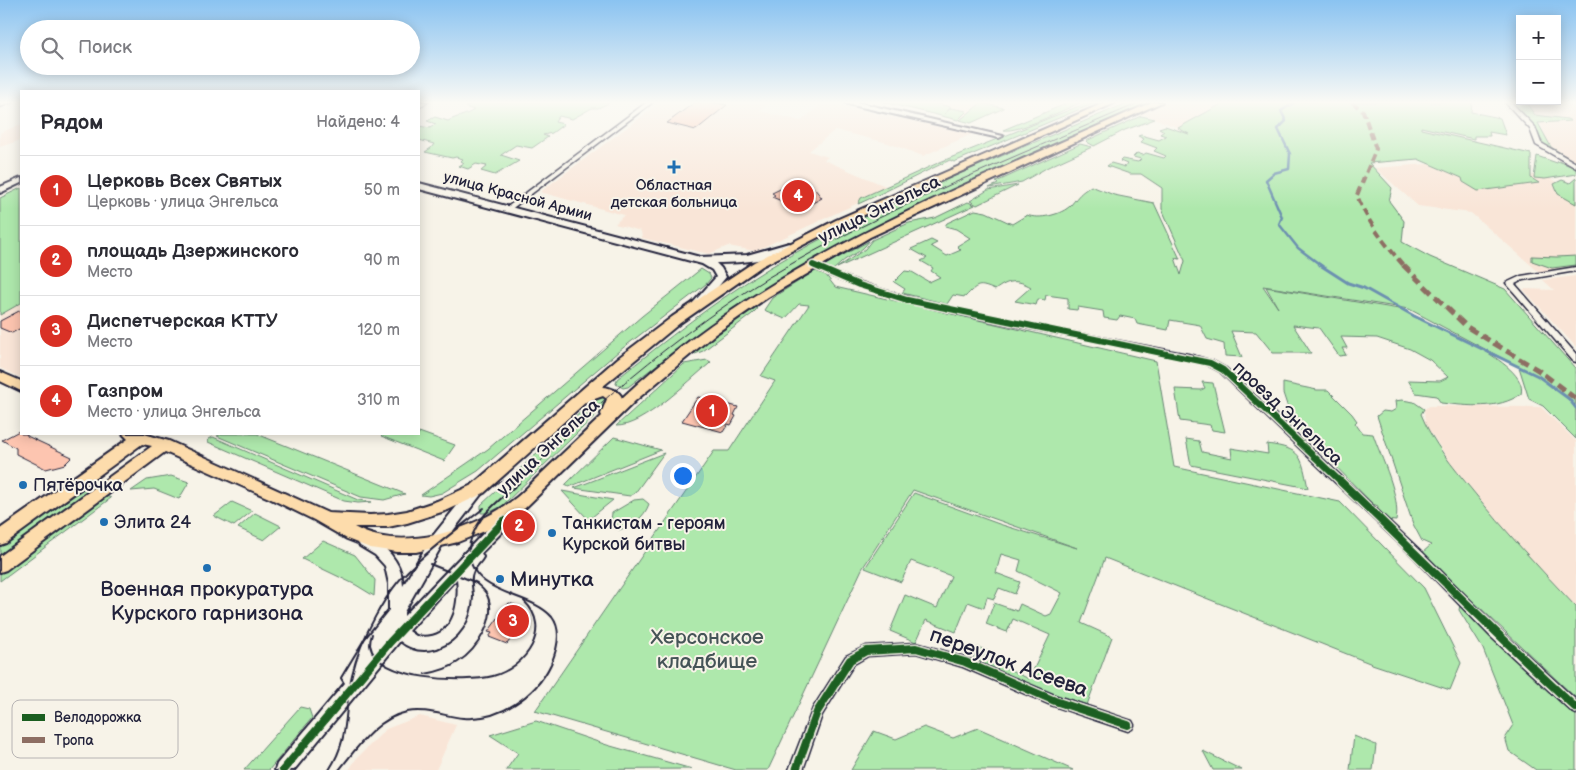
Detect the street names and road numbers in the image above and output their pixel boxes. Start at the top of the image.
street label: улица Красной Армии [442,168,594,225]
street label: улица Энгельса [815,171,944,248]
street label: проезд Энгельса [1228,357,1347,470]
street label: улица Энгельса [493,394,604,500]
street label: переулок Асеева [926,622,1092,703]

